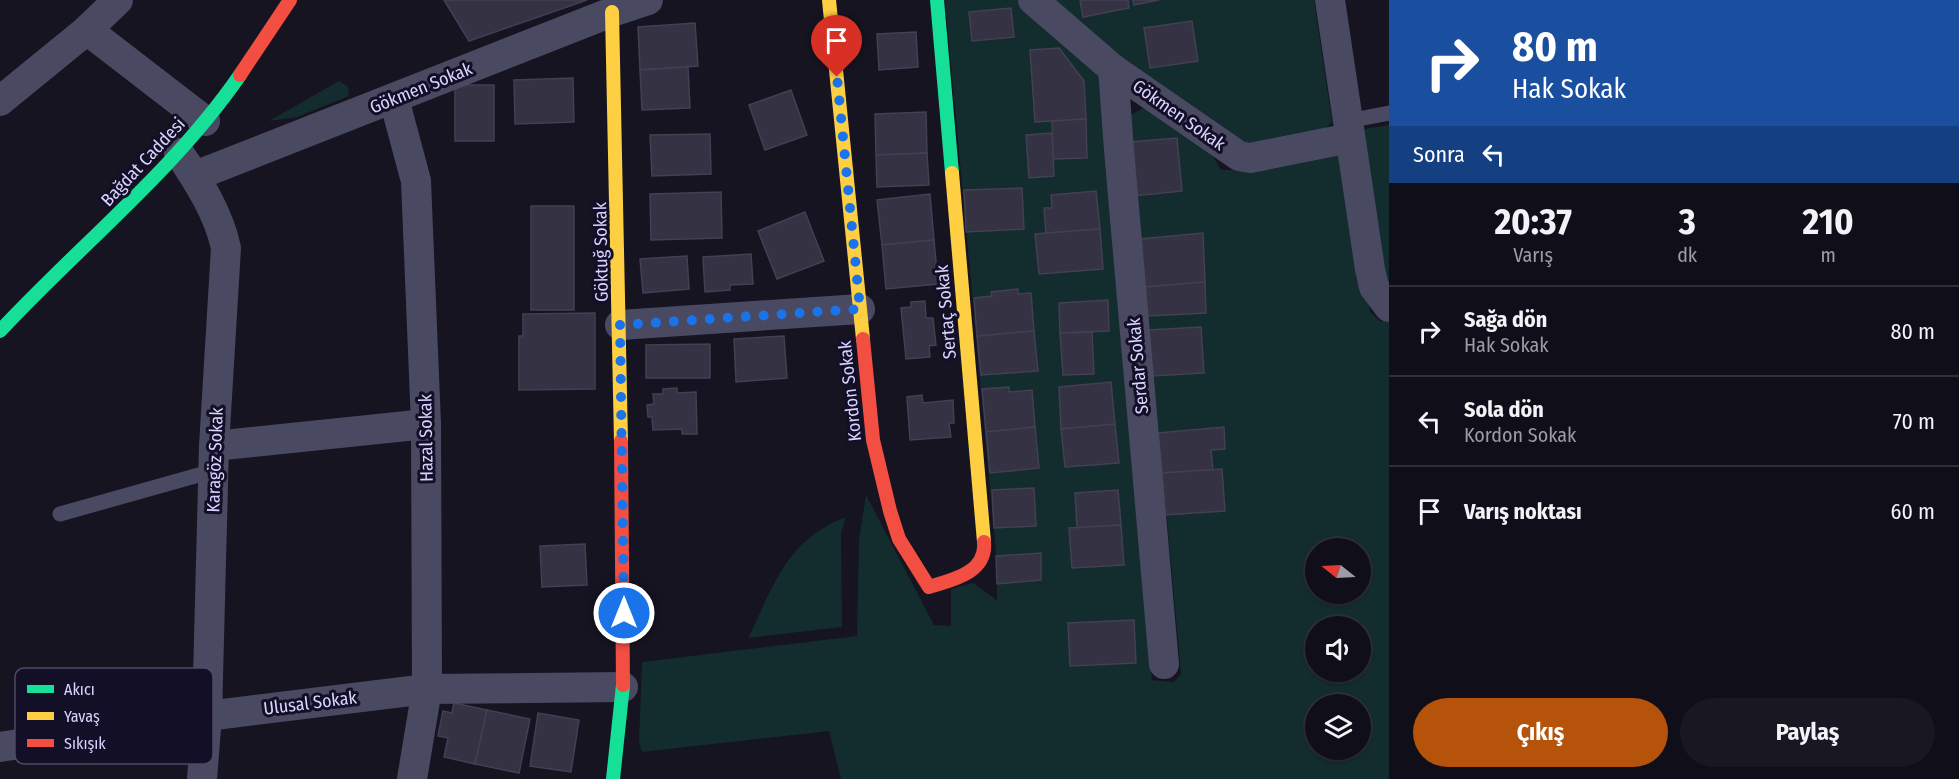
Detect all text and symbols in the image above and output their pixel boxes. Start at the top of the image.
pin [811,15,862,77]
text: 80 m [1512,22,1598,72]
icon: arrive [820,24,853,57]
icon: right [1413,24,1491,102]
street label: Gökmen Sokak [367,57,476,118]
text: Hak Sokak [1512,73,1626,105]
street label: Gökmen Sokak [1128,75,1230,155]
street label: Bağdat Caddesi [96,113,190,211]
icon: left [1477,138,1510,171]
text: Sonra [1413,141,1465,168]
text: 20:37 [1494,200,1572,244]
text: 3 [1679,200,1696,244]
text: 210 [1803,200,1854,244]
street label: Göktuğ Sokak [589,201,613,302]
text: Varış [1513,243,1553,267]
text: dk [1677,243,1697,267]
text: m [1820,243,1836,267]
street label: Sertaç Sokak [931,263,961,360]
text: Sağa dön [1464,306,1547,333]
icon: right [1413,315,1446,348]
street label: Serdar Sokak [1123,316,1153,415]
text: 80 m [1890,318,1935,345]
text: Hak Sokak [1464,333,1549,357]
street label: Kordon Sokak [834,339,866,442]
street label: Hazal Sokak [414,393,438,482]
text: Sola dön [1464,396,1544,423]
icon: left [1413,405,1446,438]
street label: Karagöz Sokak [202,406,228,513]
text: 70 m [1893,408,1935,435]
text: Kordon Sokak [1464,423,1576,447]
icon: arrive [1413,495,1446,528]
text: Varış noktası [1464,498,1582,525]
text: 60 m [1891,498,1935,525]
north arrow [1305,538,1371,604]
map controls [1305,538,1371,760]
position arrow [592,581,656,645]
button: sound [1305,616,1371,682]
legend [15,668,213,764]
text: Akıcı [64,680,95,699]
street label: Ulusal Sokak [262,686,358,720]
button: layers [1305,694,1371,760]
button: Çıkış [1413,698,1668,767]
button: Paylaş [1680,698,1935,767]
text: Yavaş [64,707,100,726]
text: Sıkışık [64,734,106,753]

